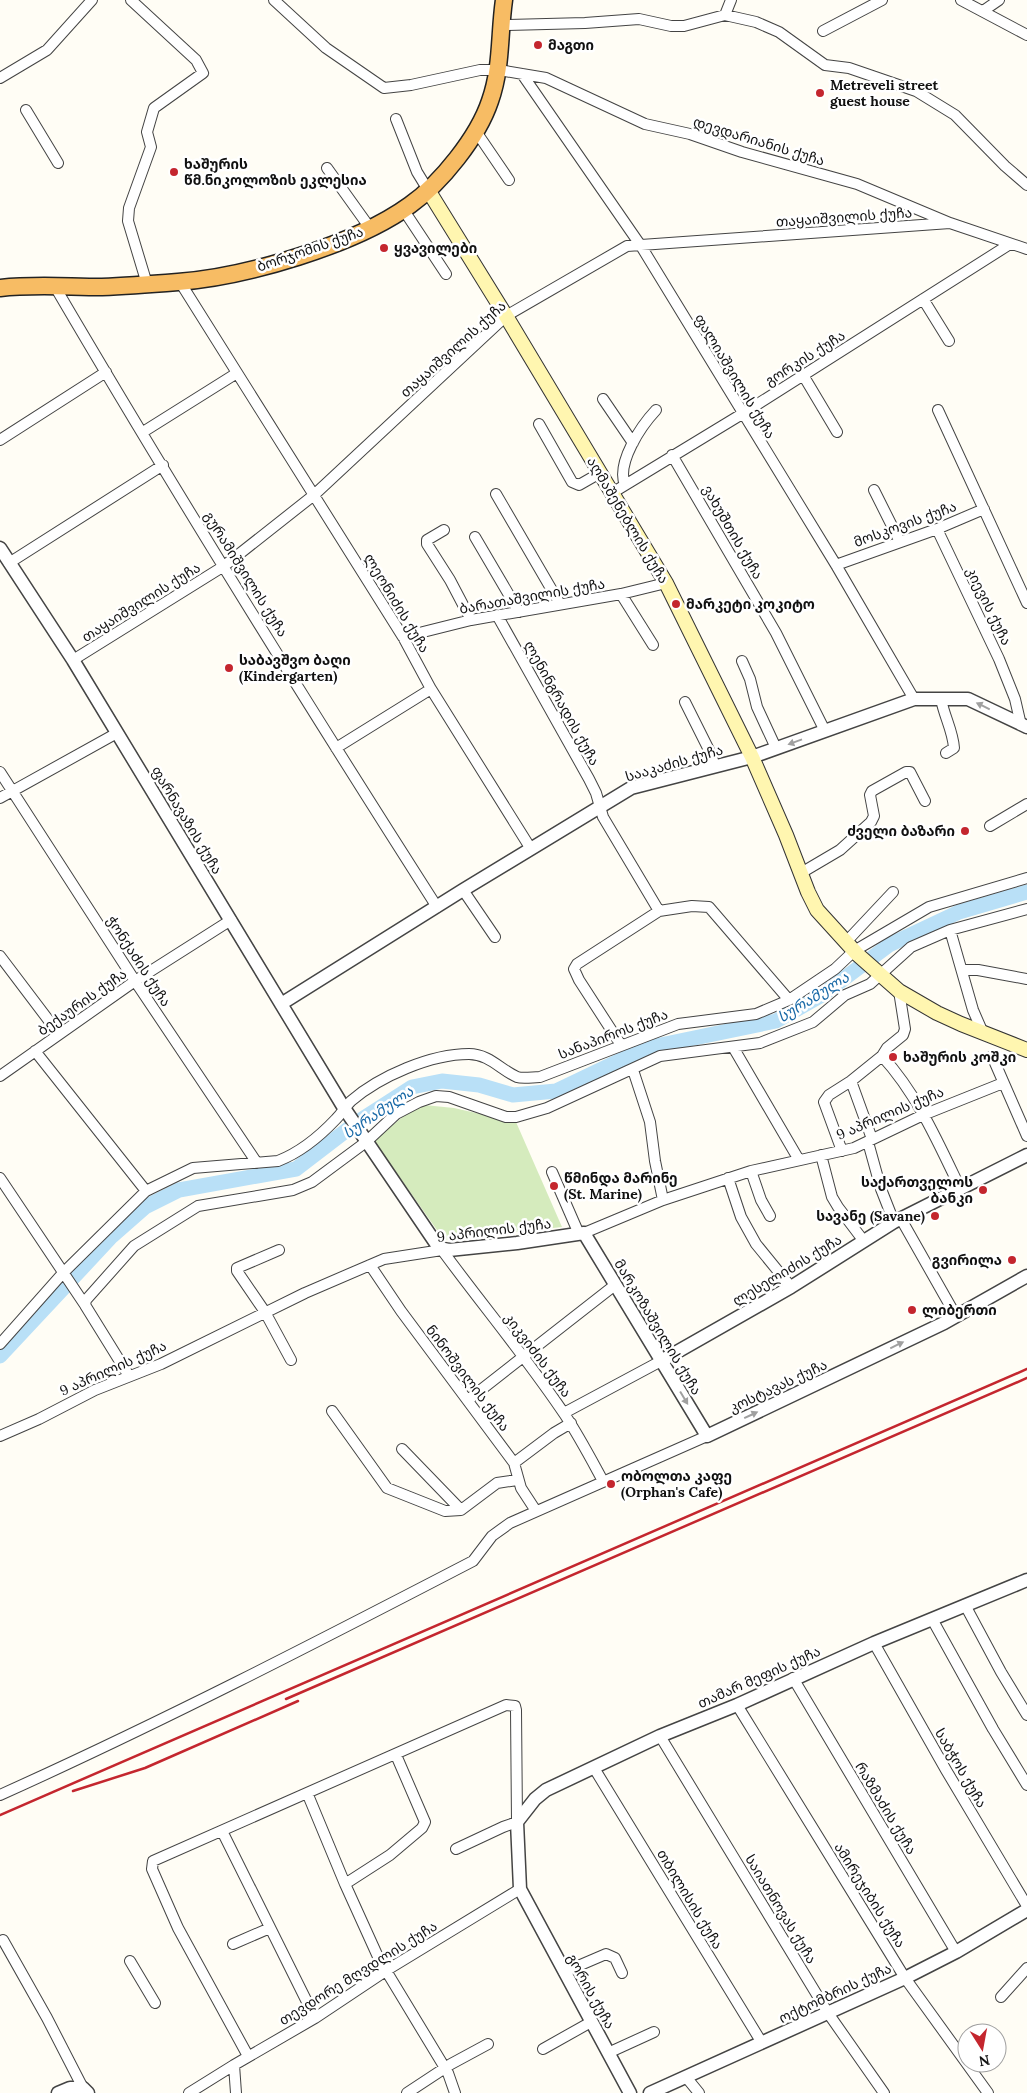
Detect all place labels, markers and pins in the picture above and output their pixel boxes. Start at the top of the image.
place label: მაგთი [548,36,594,54]
marker: მაგთი [532,39,544,51]
place label: Metreveli street guest house [830,76,939,110]
marker: Metreveli street guest house [814,87,826,99]
place label: ხაშურის წმ.ნიკოლოზის ეკლესია [184,155,367,189]
marker: ხაშურის წმ.ნიკოლოზის ეკლესია [168,166,180,178]
place label: ყვავილები [394,239,477,257]
marker: ყვავილები [378,242,390,254]
place label: მარკეტი კოკიტო [686,595,815,613]
marker: მარკეტი კოკიტო [670,598,682,610]
place label: საბავშვო ბაღი (Kindergarten) [239,651,351,685]
marker: საბავშვო ბაღი (Kindergarten) [223,662,235,674]
place label: ძველი ბაზარი [847,822,955,840]
marker: ძველი ბაზარი [959,825,971,837]
place label: ხაშურის კოშკი [903,1048,1016,1066]
marker: ხაშურის კოშკი [887,1051,899,1063]
place label: წმინდა მარინე (St. Marine) [564,1169,678,1203]
place label: საქართველოს ბანკი [861,1173,973,1207]
marker: წმინდა მარინე (St. Marine) [548,1180,560,1192]
marker: საქართველოს ბანკი [977,1184,989,1196]
place label: სავანე (Savane) [816,1207,925,1225]
marker: სავანე (Savane) [929,1210,941,1222]
place label: გვირილა [932,1251,1002,1269]
marker: გვირილა [1006,1254,1018,1266]
place label: ლიბერთი [922,1301,997,1319]
marker: ლიბერთი [906,1304,918,1316]
place label: ობოლთა კაფე (Orphan's Cafe) [621,1467,732,1501]
marker: ობოლთა კაფე (Orphan's Cafe) [605,1478,617,1490]

